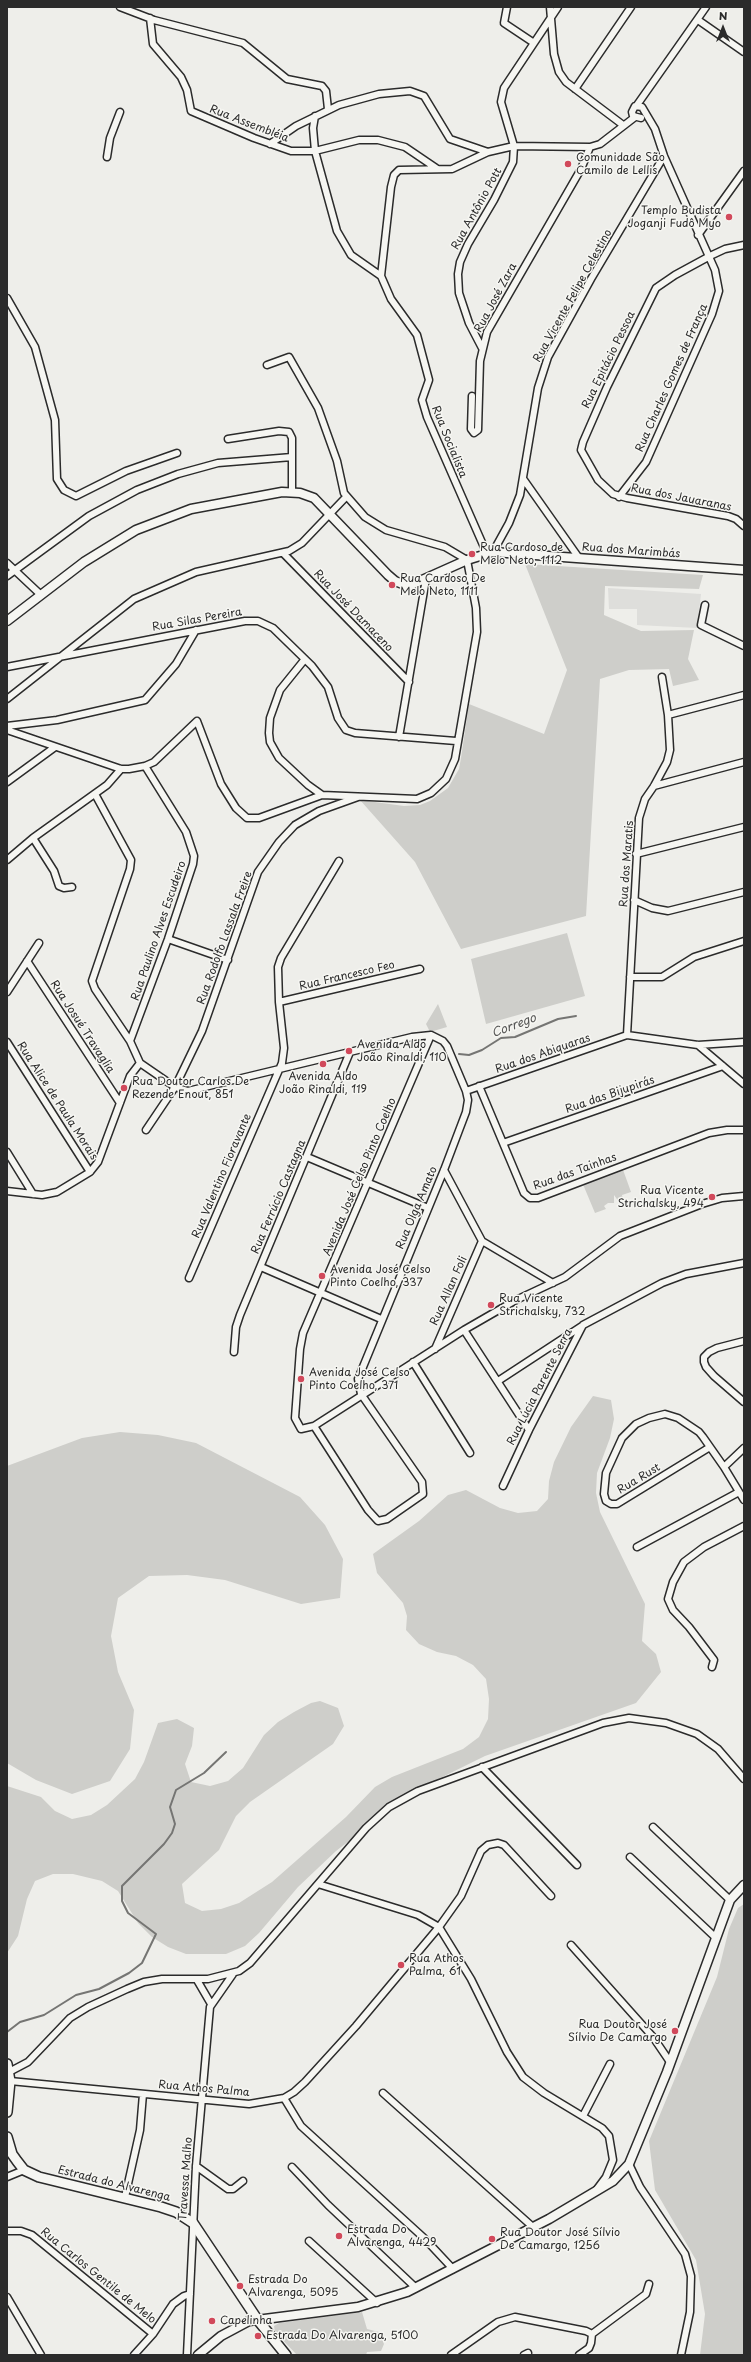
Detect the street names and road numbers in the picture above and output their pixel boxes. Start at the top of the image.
street label: Rua Assembléia [207,103,291,145]
street label: Rua Antônio Pott [449,166,505,252]
street label: Rua Vicente Felipe Celestino [531,227,615,365]
street label: Rua José Zara [472,261,520,335]
street label: Rua Charles Gomes de França [633,302,711,454]
street label: Rua Epitácio Pessoa [580,309,638,411]
street label: Rua Socialista [429,404,469,480]
street label: Rua dos Jauaranas [629,482,733,514]
street label: Rua dos Marimbás [581,541,681,561]
street label: Rua José Damaceno [311,567,395,655]
street label: Rua Silas Pereira [151,606,243,634]
street label: Rua dos Maratis [617,820,637,908]
street label: Rua Paulino Alves Escudeiro [129,859,189,1003]
street label: Rua Rodolfo Lassala Freire [195,870,255,1006]
street label: Rua Francesco Feo [298,959,396,993]
street label: Rua Josué Travaglia [47,978,117,1076]
street label: Rua dos Abiquaras [494,1032,592,1076]
street label: Rua Alice de Paula Morais [14,1039,100,1163]
street label: Rua das Bijupirás [564,1074,656,1116]
street label: Avenida José Celso Pinto Coelho [321,1096,399,1258]
street label: Rua Valentino Fioravante [190,1112,254,1240]
street label: Rua Ferrúcio Castagna [249,1138,309,1256]
street label: Rua das Tainhas [532,1151,618,1193]
street label: Rua Olga Amato [394,1165,440,1251]
street label: Rua Allan Foli [428,1254,470,1328]
street label: Rua Lúcia Parente Serra [505,1326,575,1448]
street label: Rua Rust [615,1461,663,1497]
street label: Rua Athos Palma [158,2078,250,2100]
street label: Travessa Malho [176,2137,196,2221]
street label: Estrada do Alvarenga [56,2164,172,2204]
street label: Rua Carlos Gentile de Melo [38,2225,158,2327]

